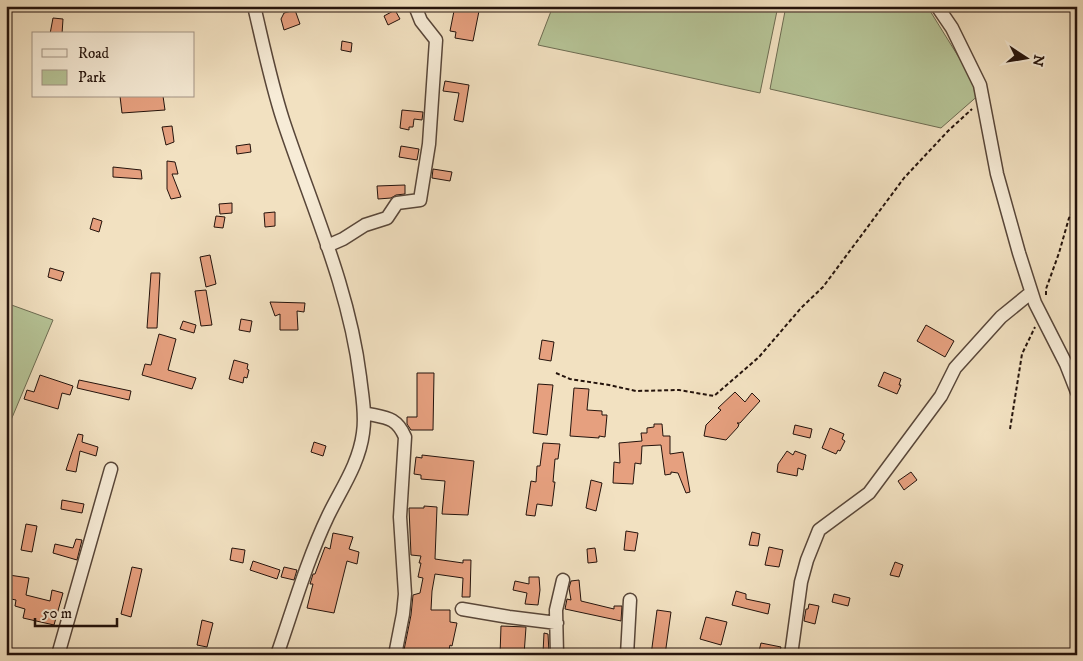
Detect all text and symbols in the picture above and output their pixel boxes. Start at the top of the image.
legend [32,32,195,98]
north arrow [1000,32,1050,82]
text: Road [78,44,110,63]
text: N [1028,53,1048,68]
text: Park [78,68,107,87]
scale bar [35,596,118,628]
text: 50 m [42,604,72,623]

